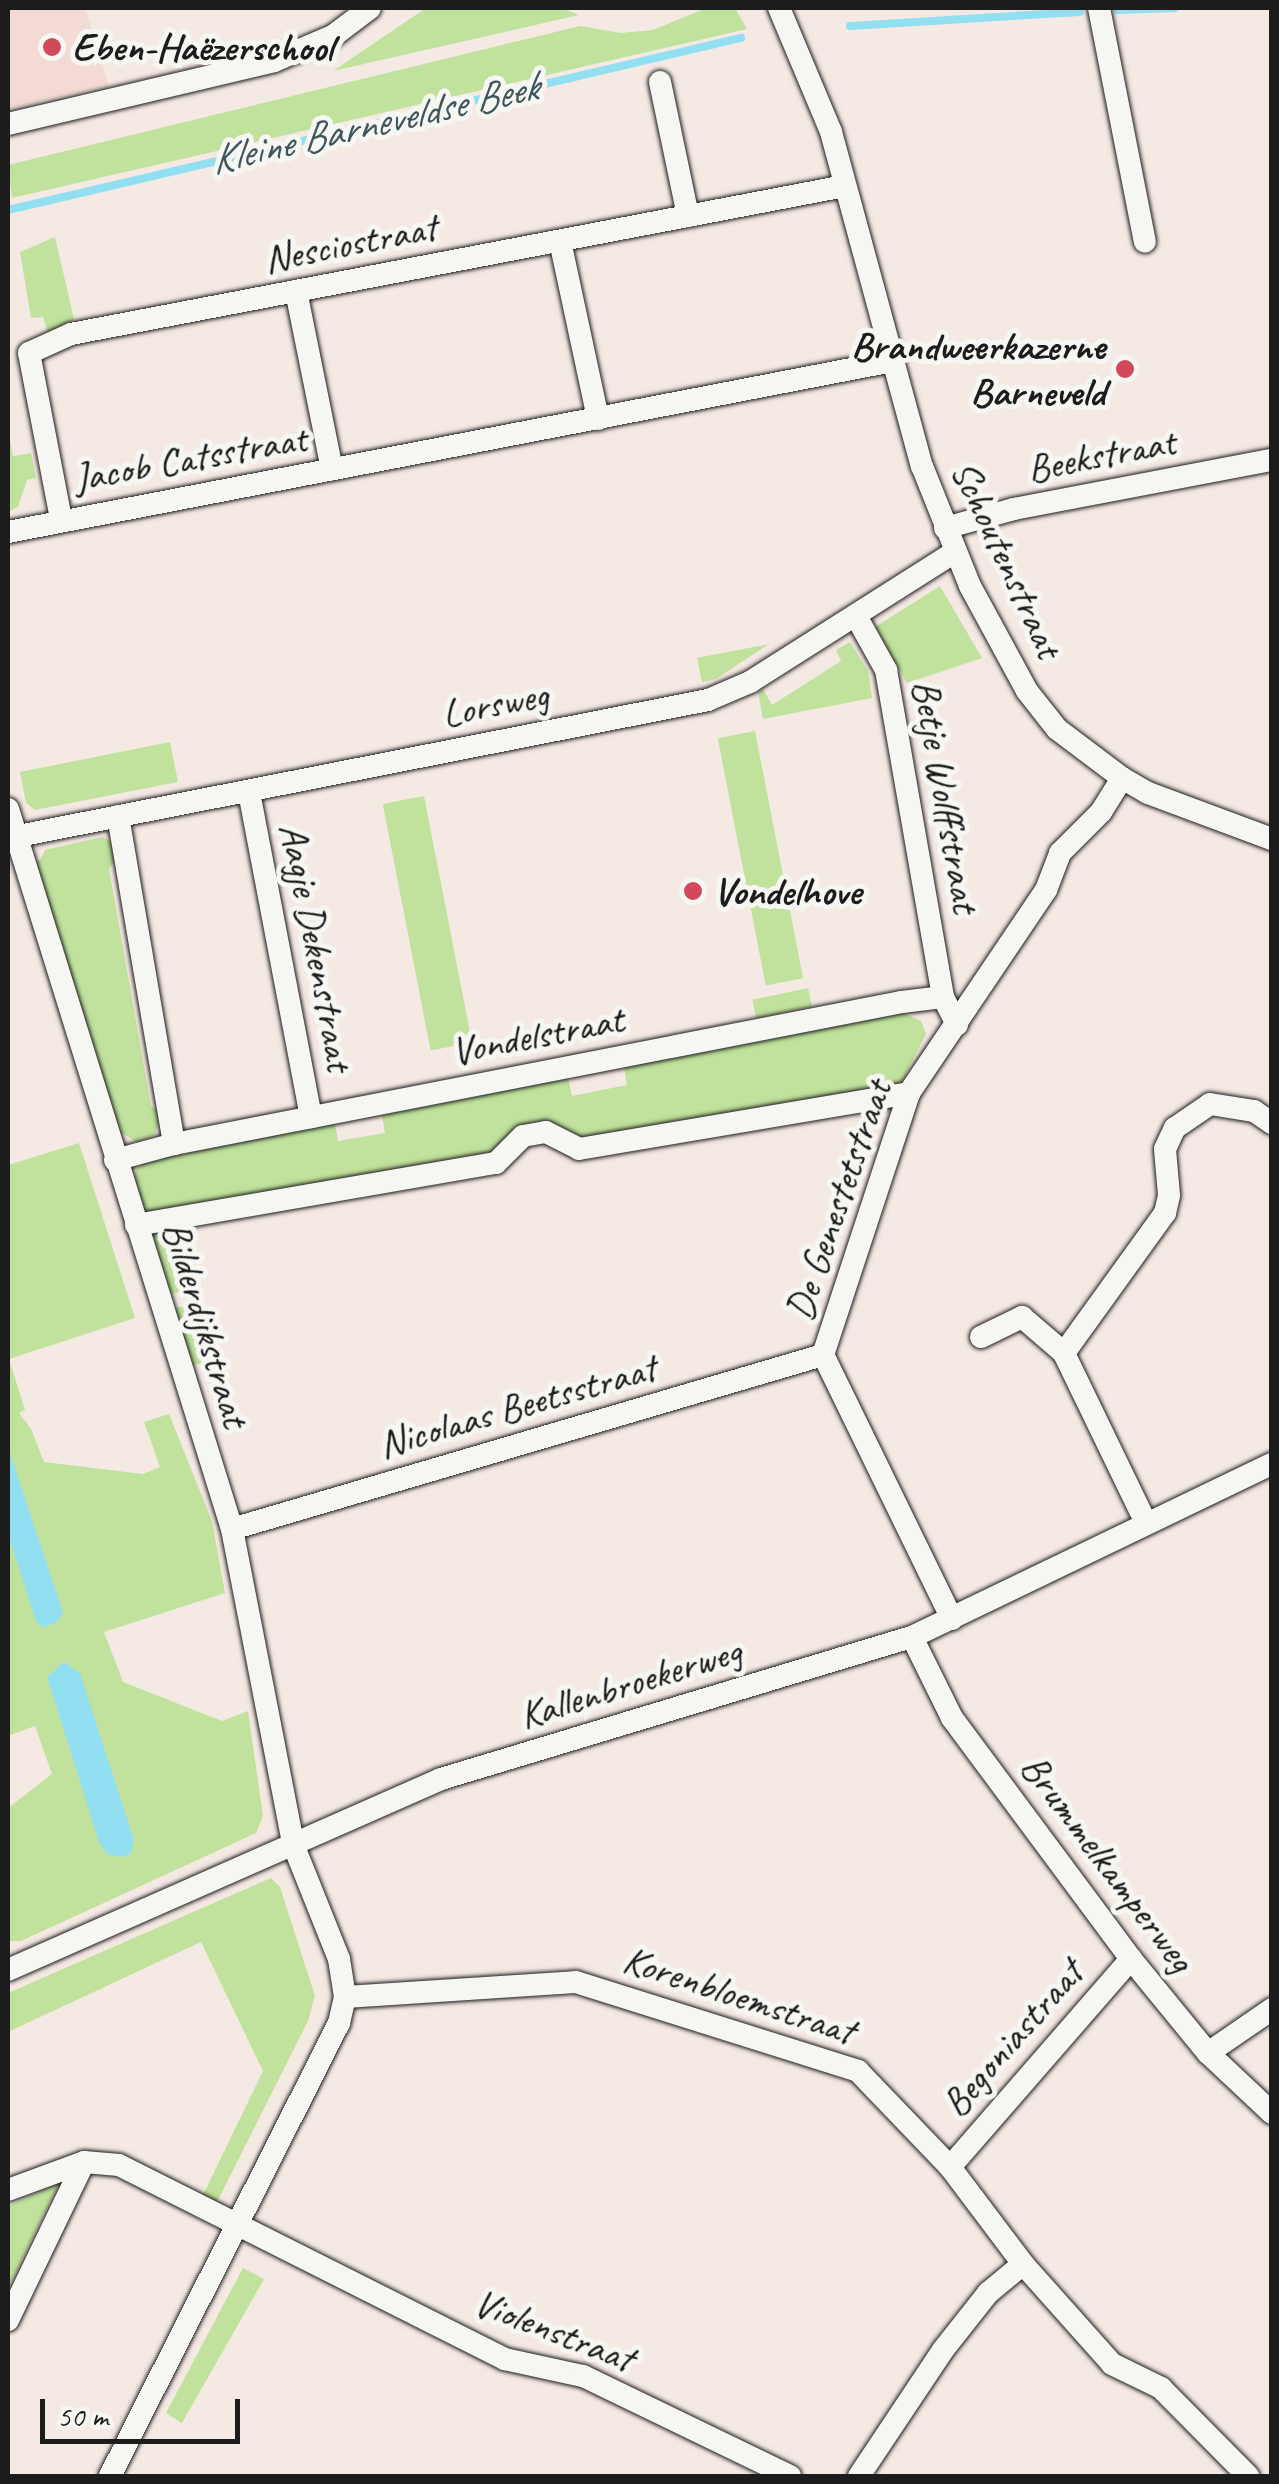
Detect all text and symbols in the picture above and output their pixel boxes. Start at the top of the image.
place label: Eben-Haëzerschool [72,23,333,71]
marker: Eben-Haëzerschool [41,36,63,58]
water label: Kleine Barneveldse Beek [205,62,543,186]
street label: Nesciostraat [260,203,440,283]
place label: Brandweerkazerne Barneveld [851,322,1105,416]
marker: Brandweerkazerne Barneveld [1114,358,1136,380]
street label: Jacob Catsstraat [70,414,310,502]
street label: Beekstraat [1023,417,1179,493]
street label: Schoutenstraat [940,453,1074,665]
street label: Lorsweg [438,670,552,738]
street label: Betje Wolffstraat [902,676,990,916]
street label: Aagje Dekenstraat [269,818,365,1076]
place label: Vondelhove [713,867,861,915]
marker: Vondelhove [682,880,704,902]
street label: Vondelstraat [447,995,627,1075]
street label: De Genestetstraat [775,1074,901,1326]
street label: Bilderdijkstraat [152,1215,260,1433]
street label: Nicolaas Beetsstraat [373,1343,661,1469]
street label: Kallenbroekerweg [513,1627,747,1739]
street label: Brummelkamperweg [1010,1745,1206,1981]
street label: Korenbloemstraat [617,1935,861,2055]
street label: Begoniastraat [931,1950,1093,2126]
street label: Violenstraat [467,2278,641,2382]
scale bar [45,2379,245,2441]
text: 50 m [57,2397,108,2435]

